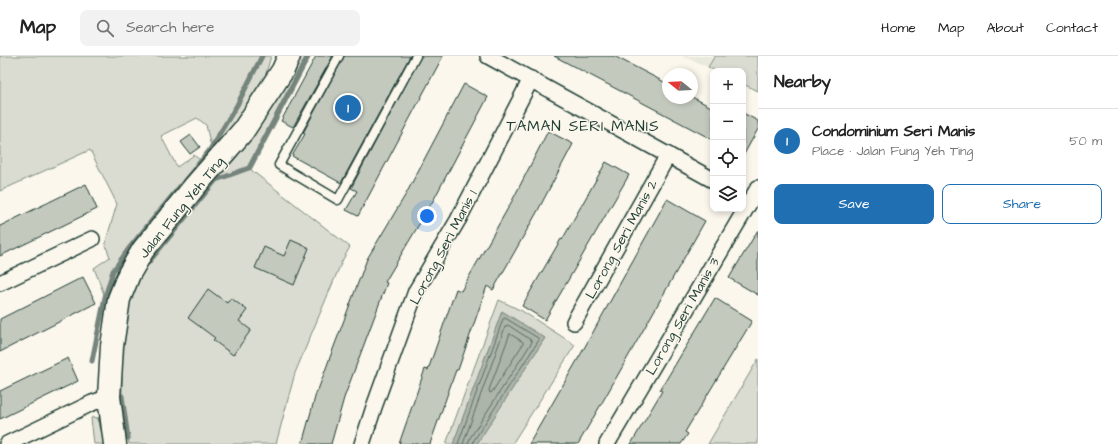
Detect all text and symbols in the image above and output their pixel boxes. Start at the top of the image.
search box [80,10,360,46]
text: Map [20,14,56,41]
icon: search [94,17,116,39]
text: Search here [126,17,215,38]
text: Home [881,18,916,38]
text: Map [938,18,964,38]
text: About [986,18,1024,38]
text: Contact [1046,18,1098,38]
north arrow [662,68,698,104]
map controls [710,68,746,212]
button: + [710,68,746,104]
text: Nearby [774,70,831,94]
pin: 1 [335,93,361,123]
button: − [710,104,746,140]
district label: TAMAN SERI MANIS [506,116,660,137]
text: Condominium Seri Manis [812,121,975,142]
text: 1 [786,132,788,150]
text: 50 m [1069,132,1102,150]
button: locate [710,140,746,176]
text: Place · Jalan Fung Yeh Ting [812,142,973,160]
street label: Jalan Fung Yeh Ting [134,152,229,263]
street label: Lorong Seri Manis 2 [581,176,663,303]
button: layers [710,176,746,212]
button: Save [774,184,934,224]
button: Share [942,184,1102,224]
street label: Lorong Seri Manis 1 [405,186,483,308]
your location [417,206,437,226]
street label: Lorong Seri Manis 3 [641,254,725,379]

